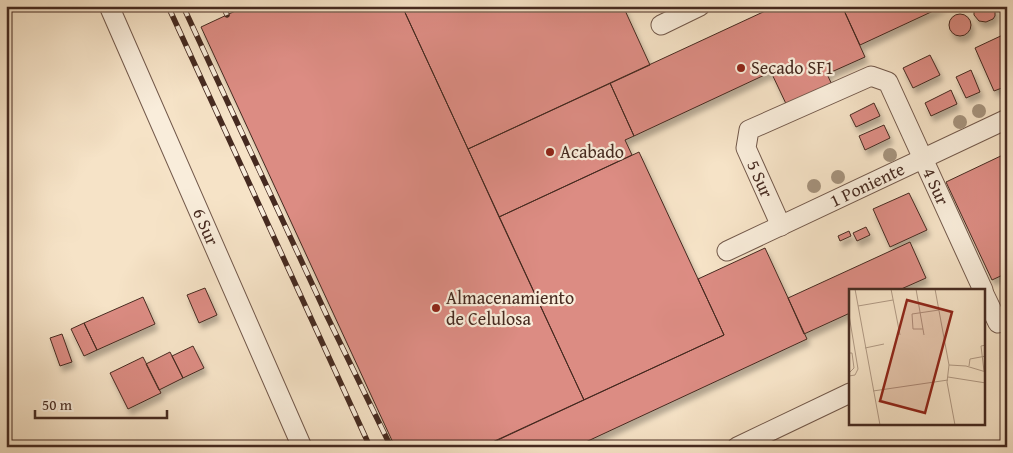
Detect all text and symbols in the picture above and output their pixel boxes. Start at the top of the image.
place label: Secado SF1 [751,54,834,81]
marker: Secado SF1 [735,62,747,74]
place label: Acabado [560,138,624,165]
marker: Acabado [544,146,556,158]
street label: 1 Poniente [825,155,909,214]
street label: 5 Sur [740,156,781,202]
street label: 4 Sur [916,163,957,210]
street label: 6 Sur [186,203,226,250]
place label: Almacenamiento de Celulosa [446,284,574,332]
inset map [849,289,986,426]
marker: Almacenamiento de Celulosa [430,302,442,314]
scale bar [35,388,168,420]
text: 50 m [42,394,73,415]

